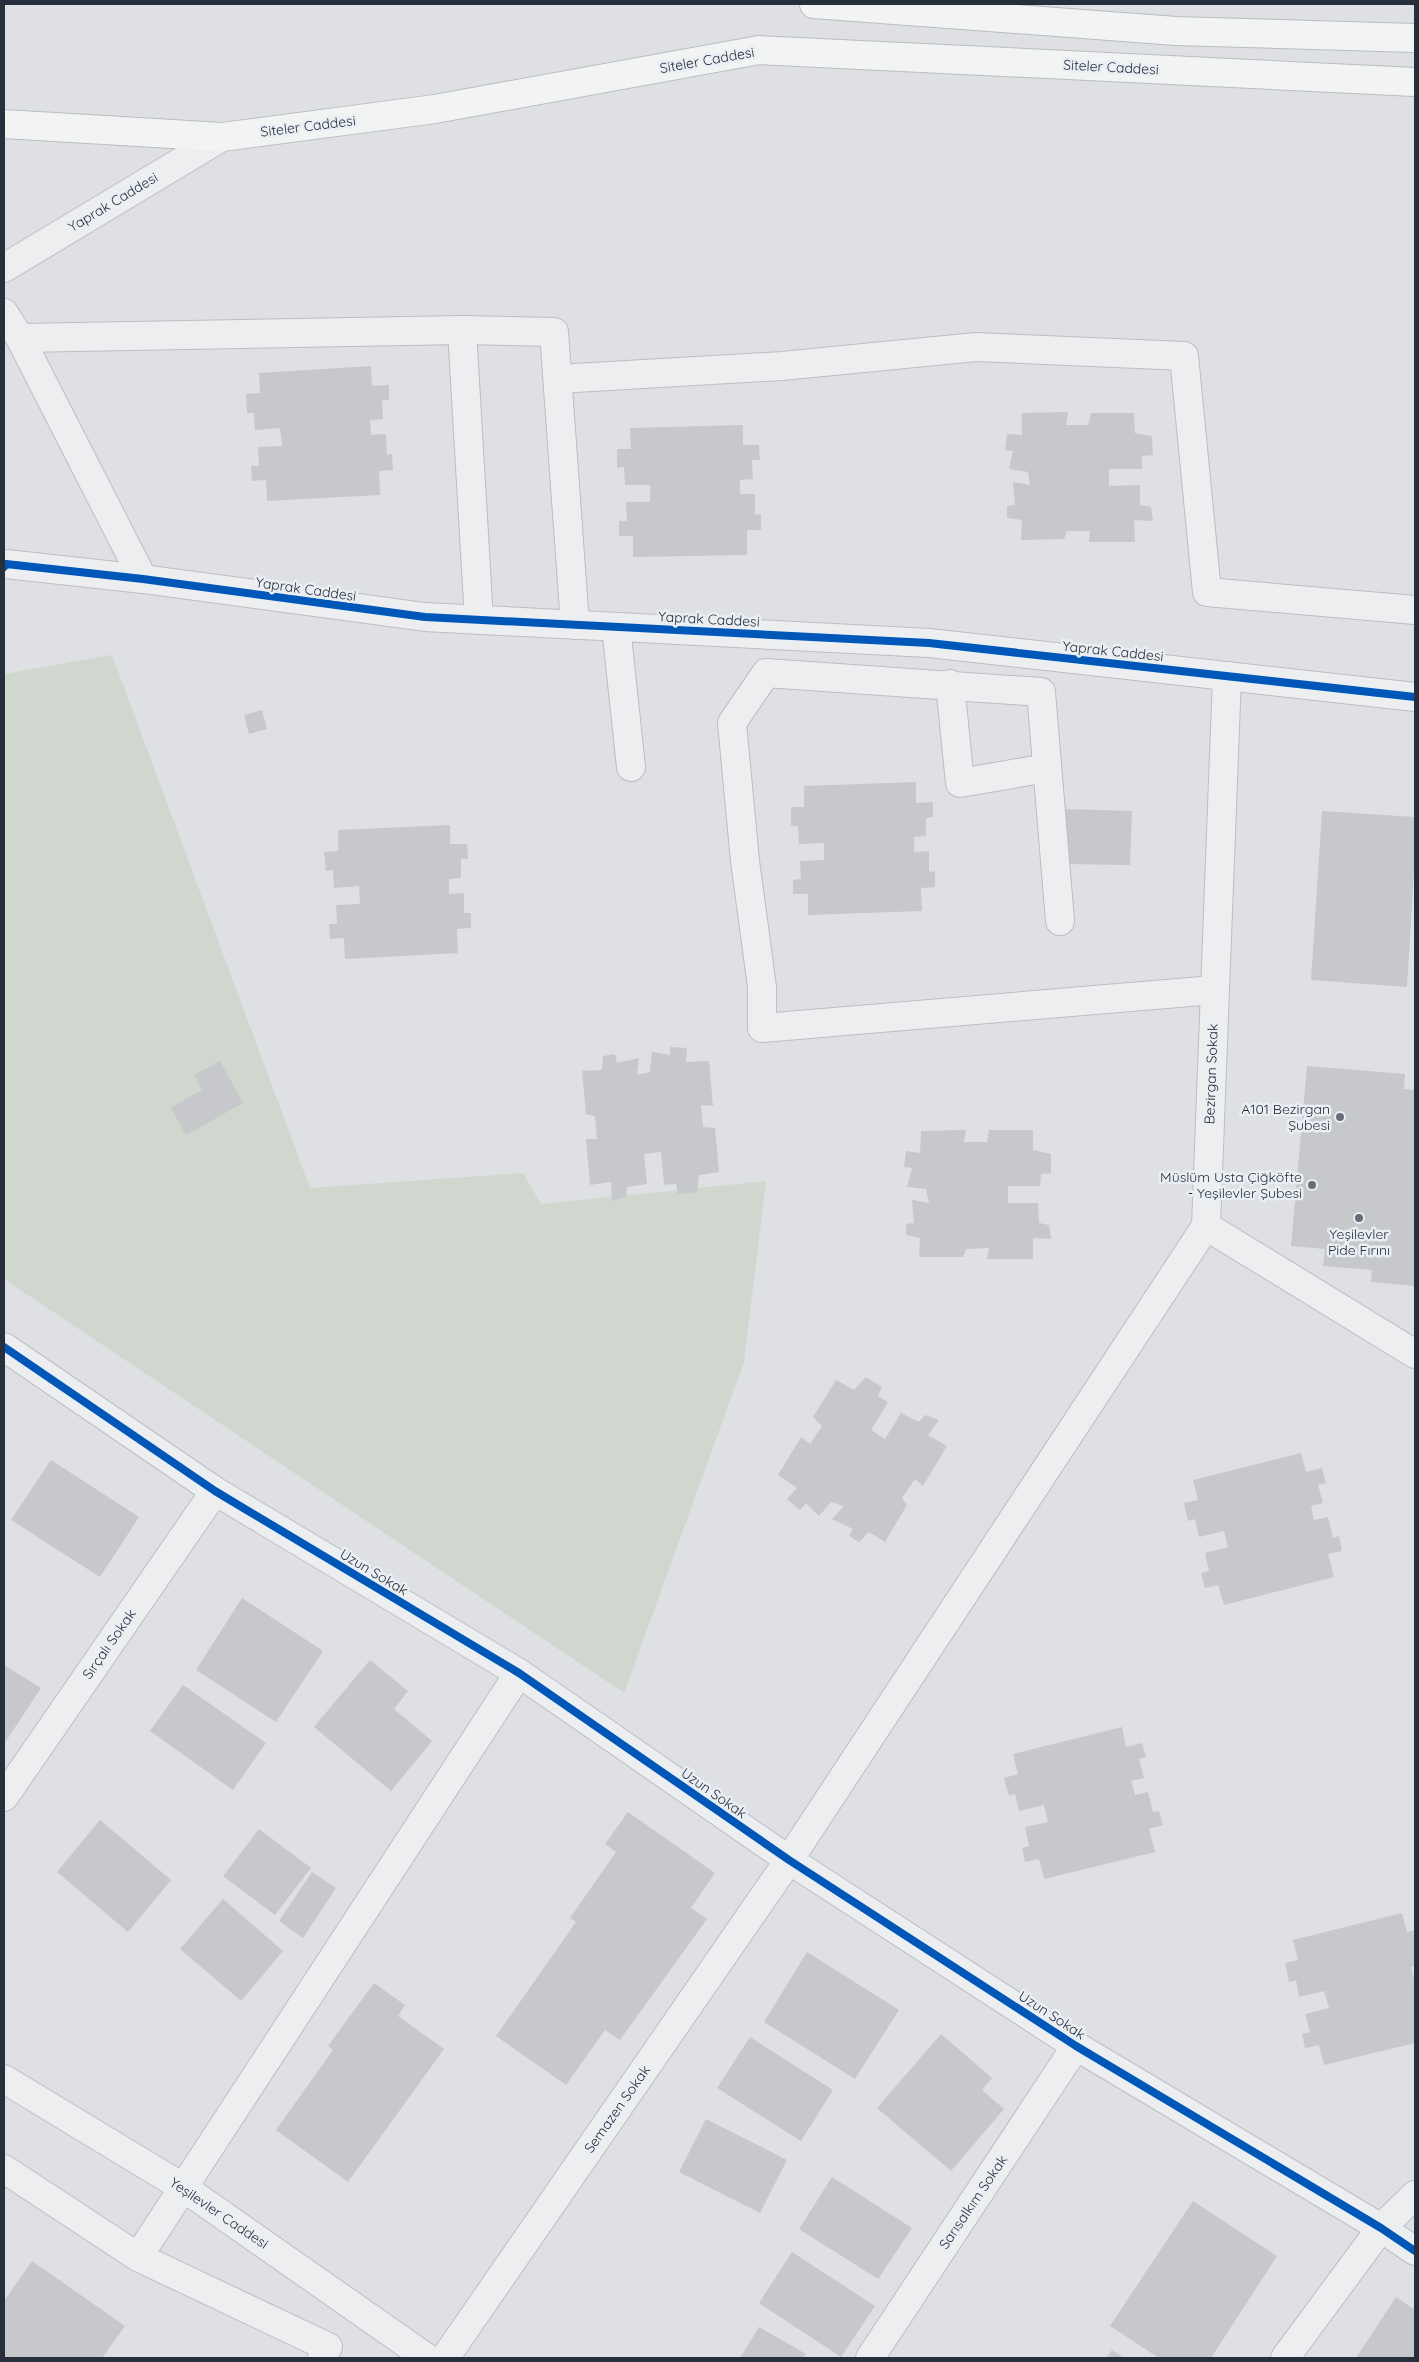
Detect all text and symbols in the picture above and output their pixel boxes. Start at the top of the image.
street label: Siteler Caddesi [658,43,756,77]
street label: Siteler Caddesi [1063,56,1159,78]
street label: Siteler Caddesi [259,111,357,141]
street label: Yaprak Caddesi [65,168,161,236]
street label: Yaprak Caddesi [255,573,357,605]
street label: Yaprak Caddesi [658,607,760,631]
street label: Yaprak Caddesi [1062,637,1164,665]
street label: Bezirgan Sokak [1200,1023,1222,1125]
place label: A101 Bezirgan Şubesi [1241,1100,1330,1134]
marker: A101 Bezirgan Şubesi [1334,1111,1346,1123]
place label: Müslüm Usta Çiğköfte - Yeşilevler Şubesi [1160,1168,1302,1202]
marker: Müslüm Usta Çiğköfte - Yeşilevler Şubesi [1306,1179,1318,1191]
marker: Yeşilevler Pide Fırını [1353,1212,1365,1224]
place label: Yeşilevler Pide Fırını [1328,1225,1390,1259]
street label: Uzun Sokak [337,1545,411,1599]
street label: Sırçalı Sokak [78,1605,140,1683]
street label: Uzun Sokak [678,1764,750,1822]
street label: Uzun Sokak [1015,1987,1089,2043]
street label: Semazen Sokak [580,2062,654,2156]
street label: Sarısalkım Sokak [935,2151,1011,2253]
street label: Yeşilevler Caddesi [166,2173,272,2253]

